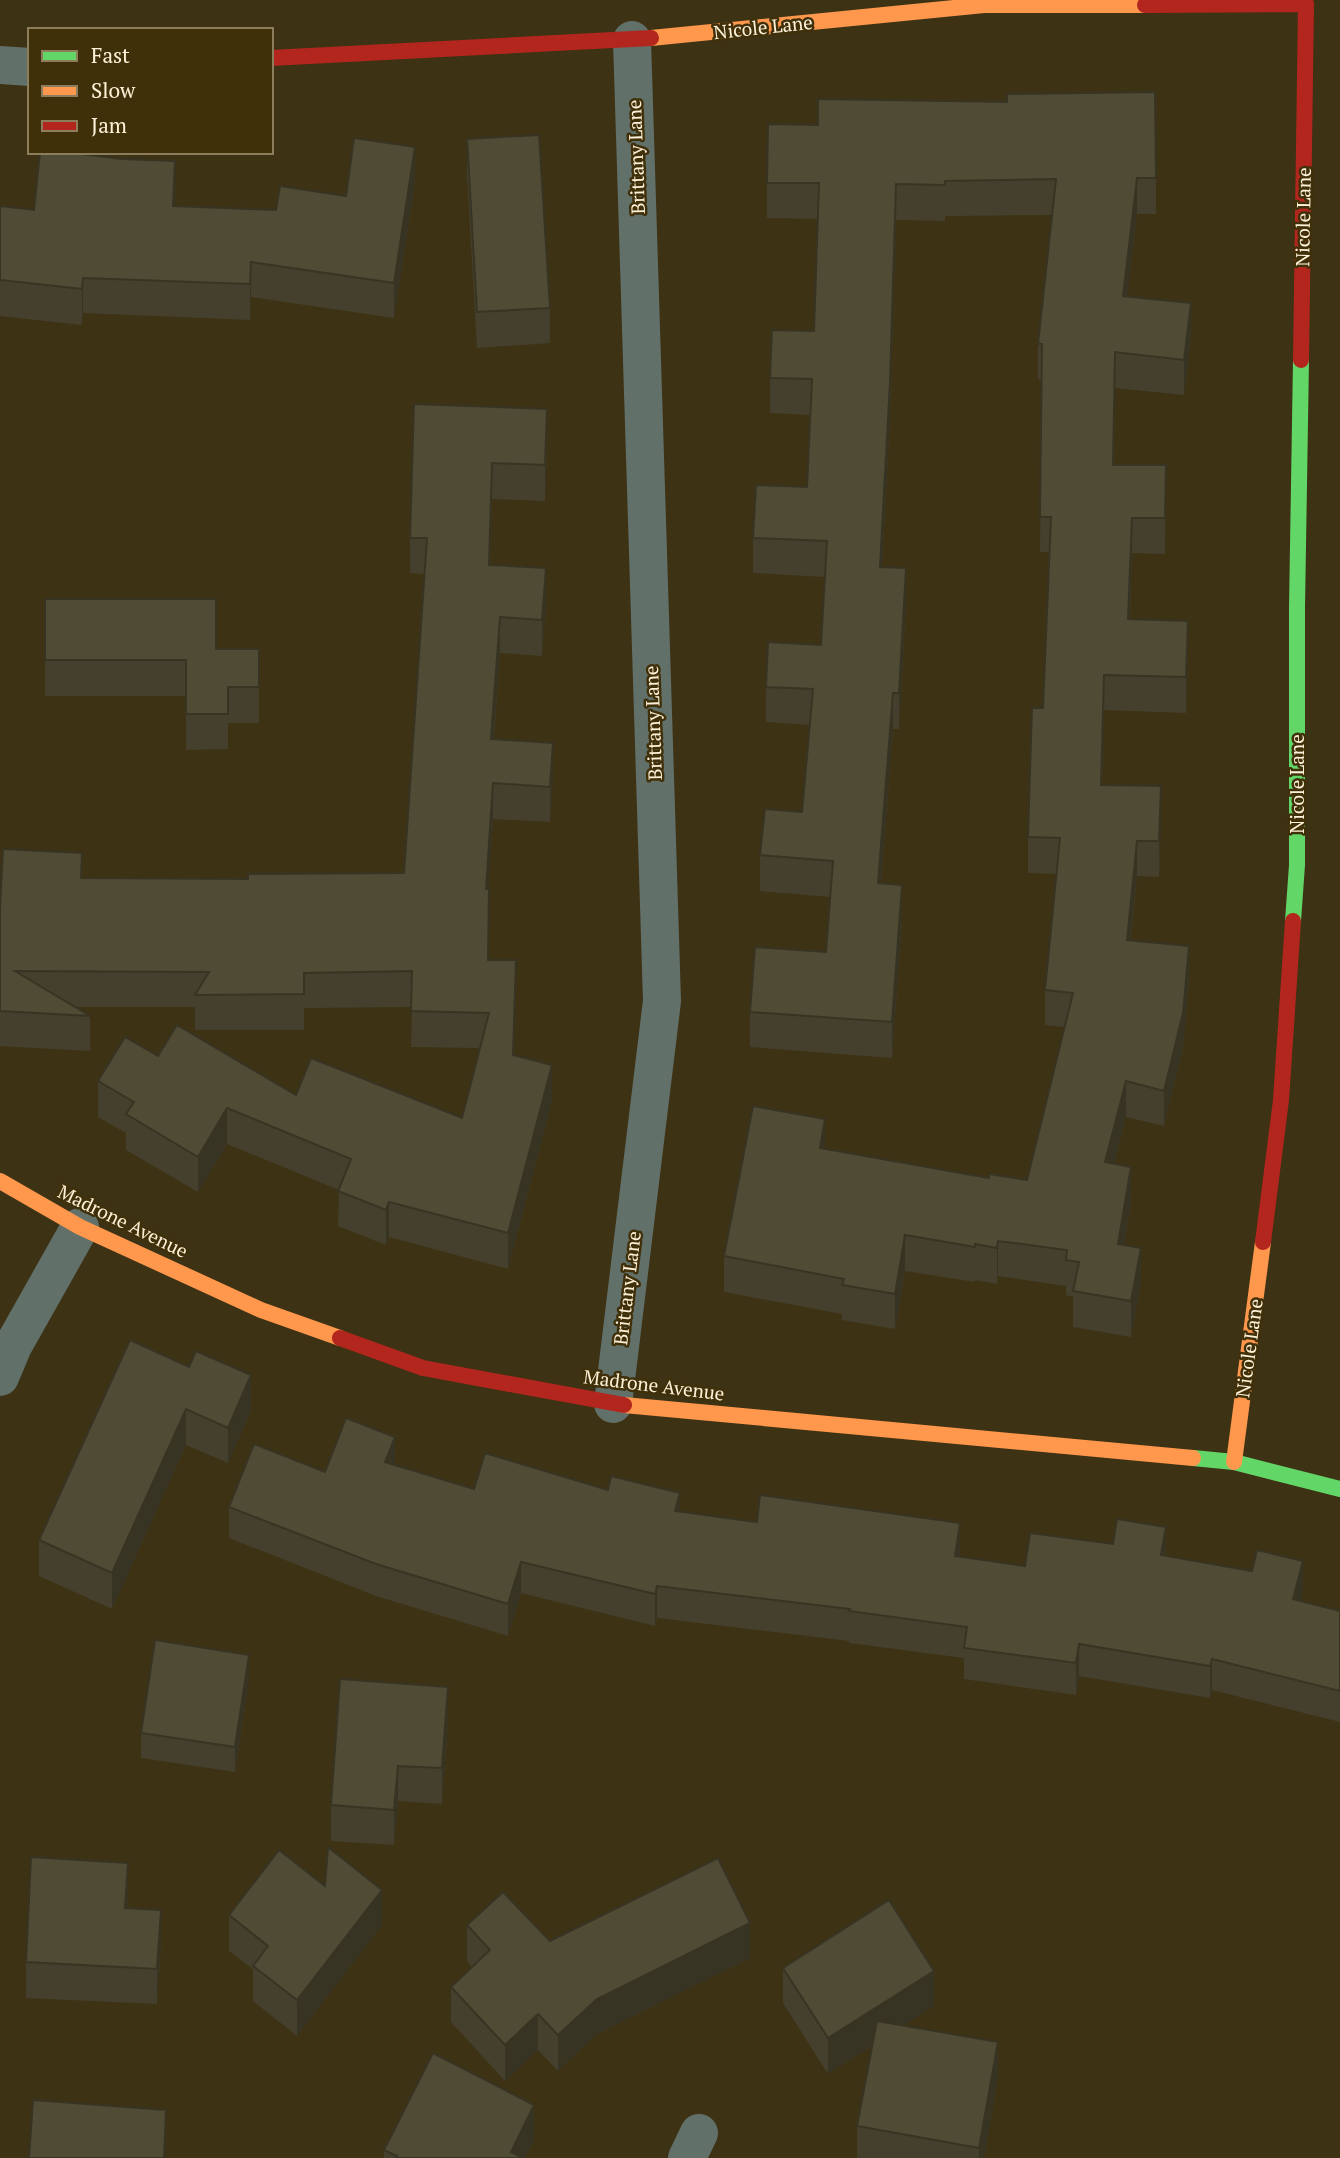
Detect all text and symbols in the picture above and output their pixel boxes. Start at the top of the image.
street label: Nicole Lane [712,9,814,44]
legend [28,28,273,154]
text: Fast [91,41,130,69]
text: Slow [91,76,136,104]
street label: Brittany Lane [621,99,650,215]
text: Jam [91,111,127,139]
street label: Nicole Lane [1289,167,1316,267]
street label: Brittany Lane [638,665,667,781]
street label: Nicole Lane [1284,734,1309,834]
street label: Madrone Avenue [54,1178,192,1263]
street label: Brittany Lane [607,1229,646,1346]
street label: Nicole Lane [1229,1297,1268,1399]
street label: Madrone Avenue [582,1363,726,1406]

